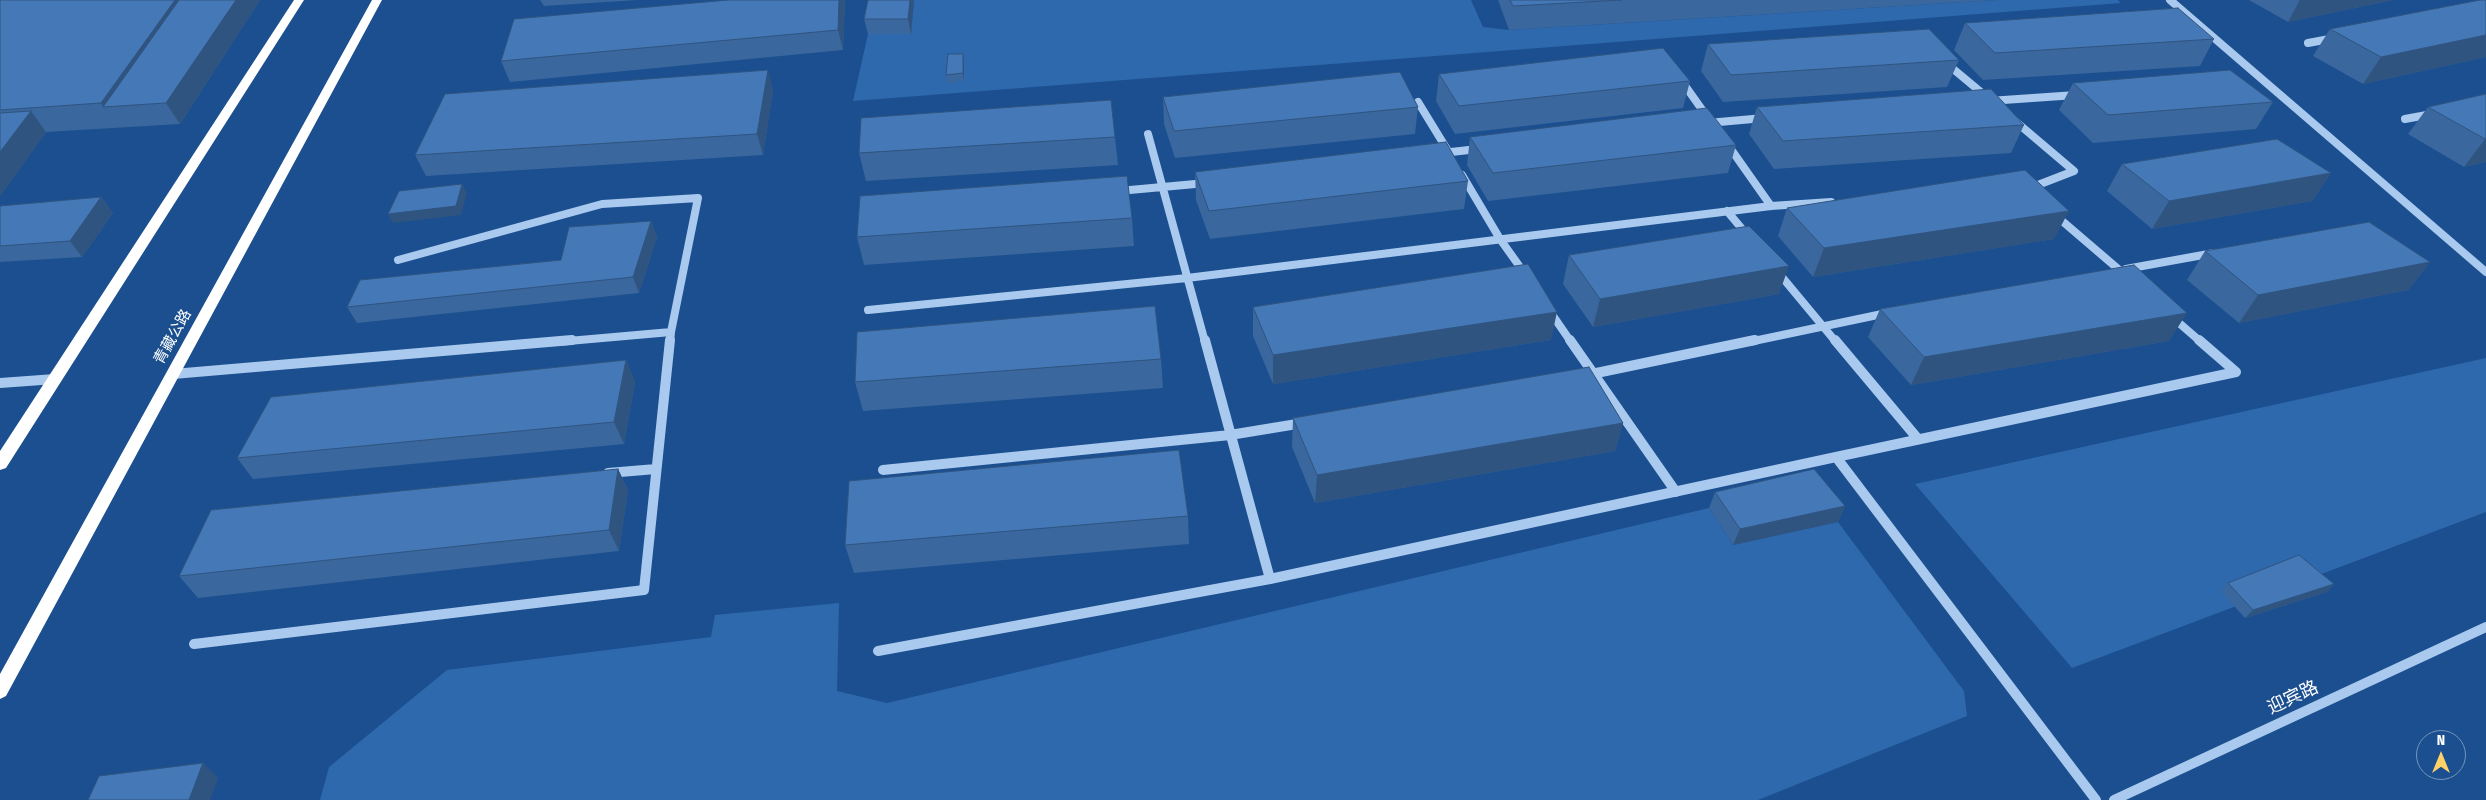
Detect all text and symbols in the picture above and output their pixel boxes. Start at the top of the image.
street label: 青藏公路 [151,306,195,368]
street label: 迎宾路 [2264,677,2322,719]
north arrow [2416,730,2466,780]
text: N [2437,732,2445,749]

